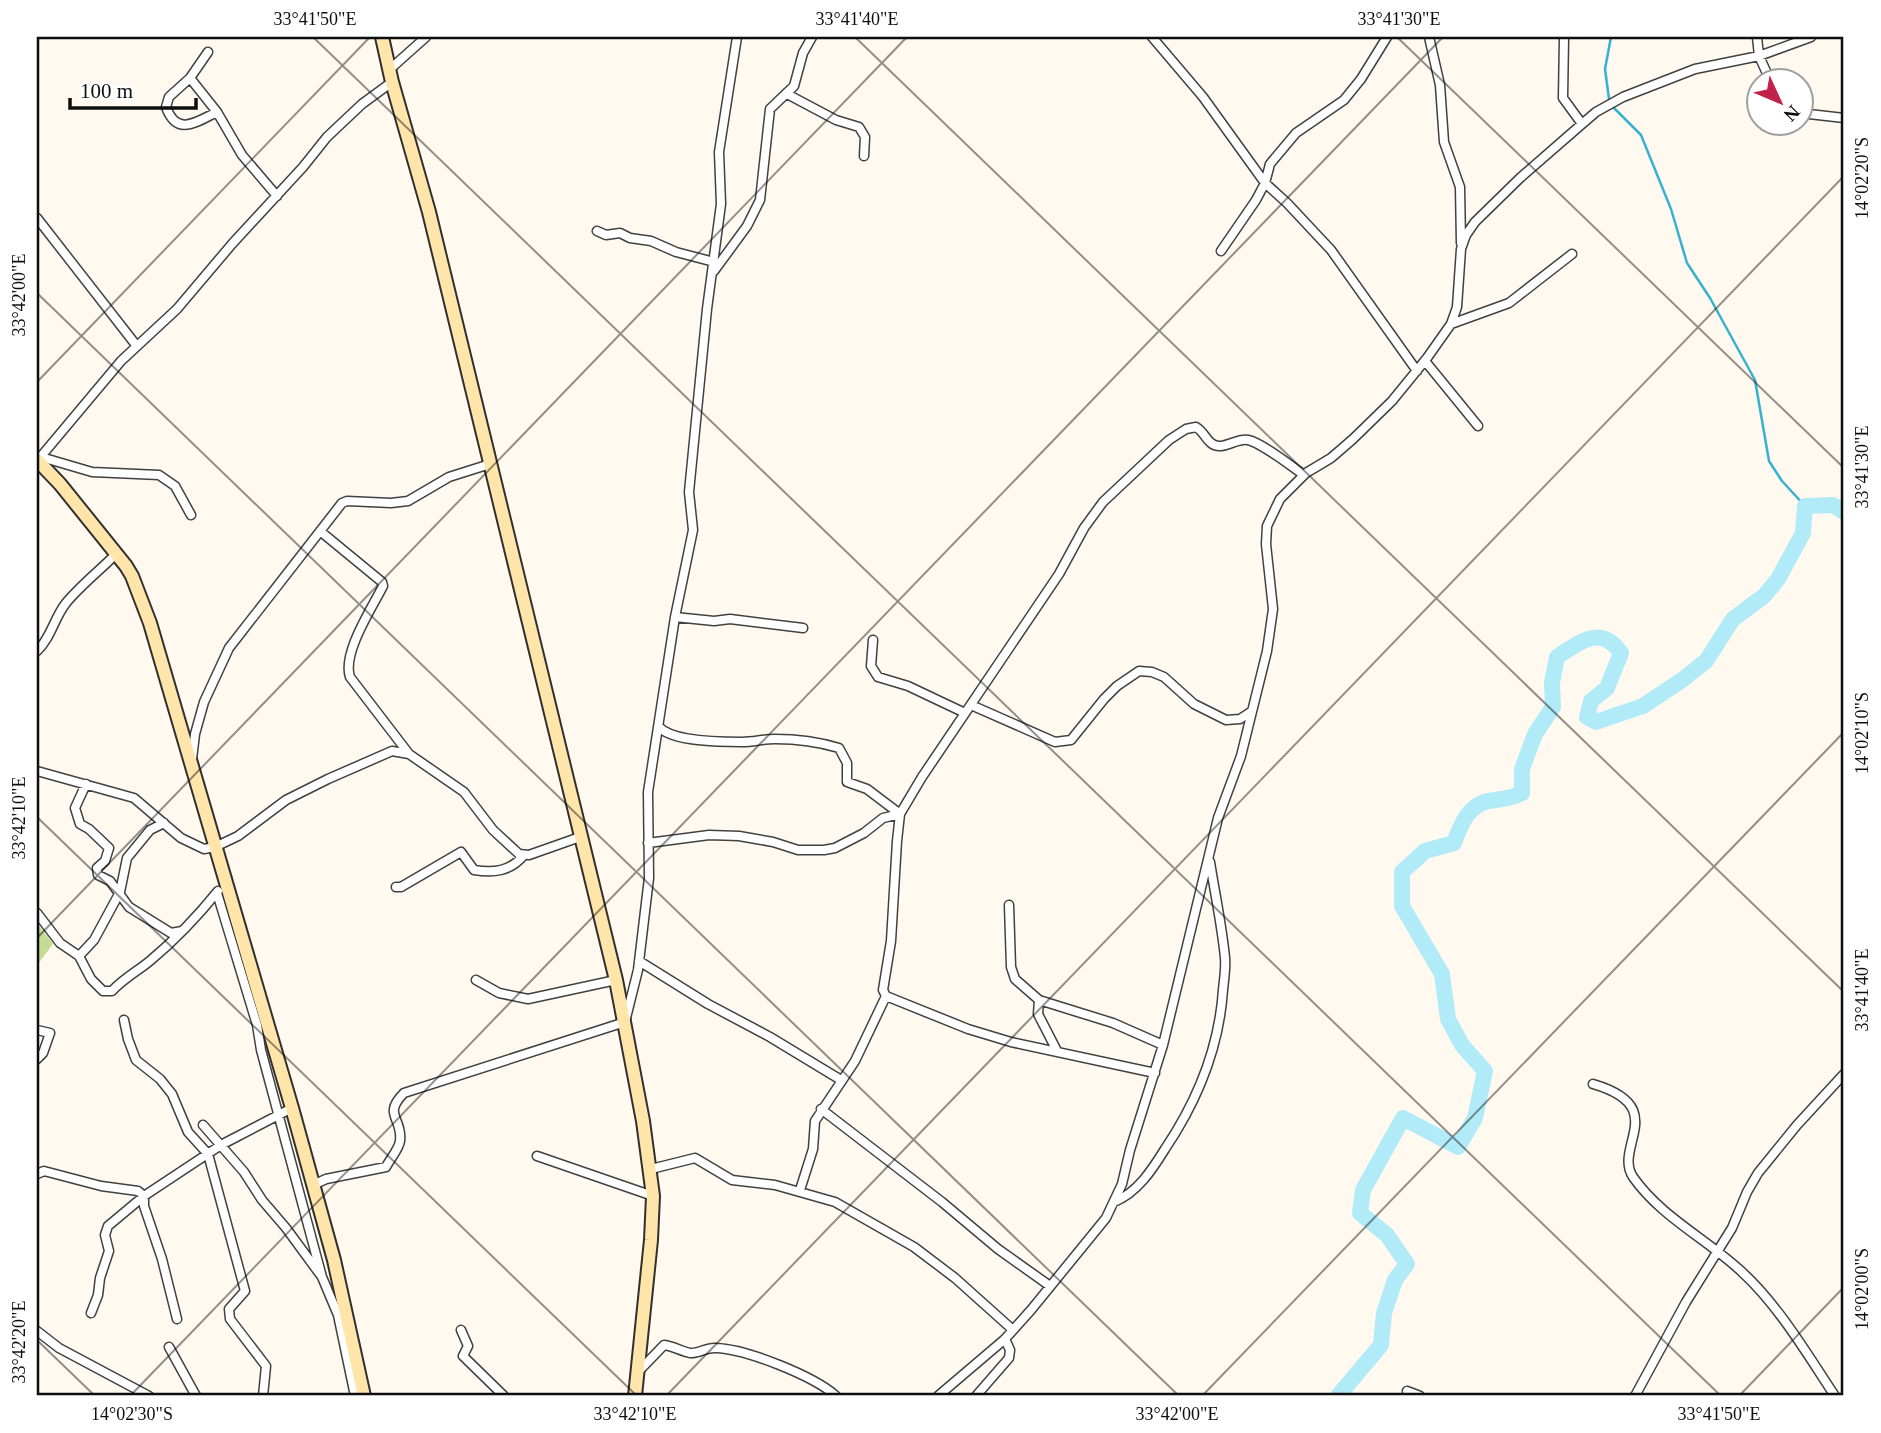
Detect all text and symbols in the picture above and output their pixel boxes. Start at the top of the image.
text: 33°41'50"E [274,9,356,29]
text: 33°41'40"E [816,9,898,29]
text: 33°41'30"E [1358,9,1440,29]
scale bar [70,66,196,110]
north arrow [1744,66,1814,136]
text: 100 m [80,79,133,103]
text: N [1779,101,1804,126]
text: 14°02'20"S [1852,137,1872,219]
text: 33°42'00"E [9,254,29,336]
text: 33°41'30"E [1852,426,1872,508]
text: 14°02'10"S [1852,692,1872,774]
text: 33°42'10"E [9,777,29,859]
text: 33°41'40"E [1852,949,1872,1031]
text: 14°02'00"S [1852,1248,1872,1330]
text: 33°42'20"E [9,1301,29,1383]
text: 14°02'30"S [91,1404,173,1424]
text: 33°42'10"E [594,1404,676,1424]
text: 33°42'00"E [1136,1404,1218,1424]
text: 33°41'50"E [1678,1404,1760,1424]

